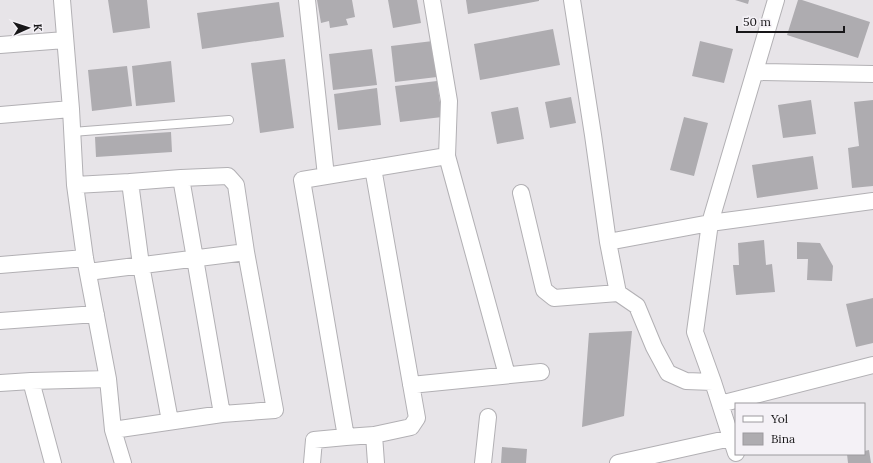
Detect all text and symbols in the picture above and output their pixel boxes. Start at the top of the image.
north arrow [8,8,48,48]
scale bar [737,8,844,34]
text: 50 m [743,14,771,29]
text: K [31,23,45,32]
legend [735,403,865,455]
text: Yol [770,411,788,426]
text: Bina [771,431,795,446]

